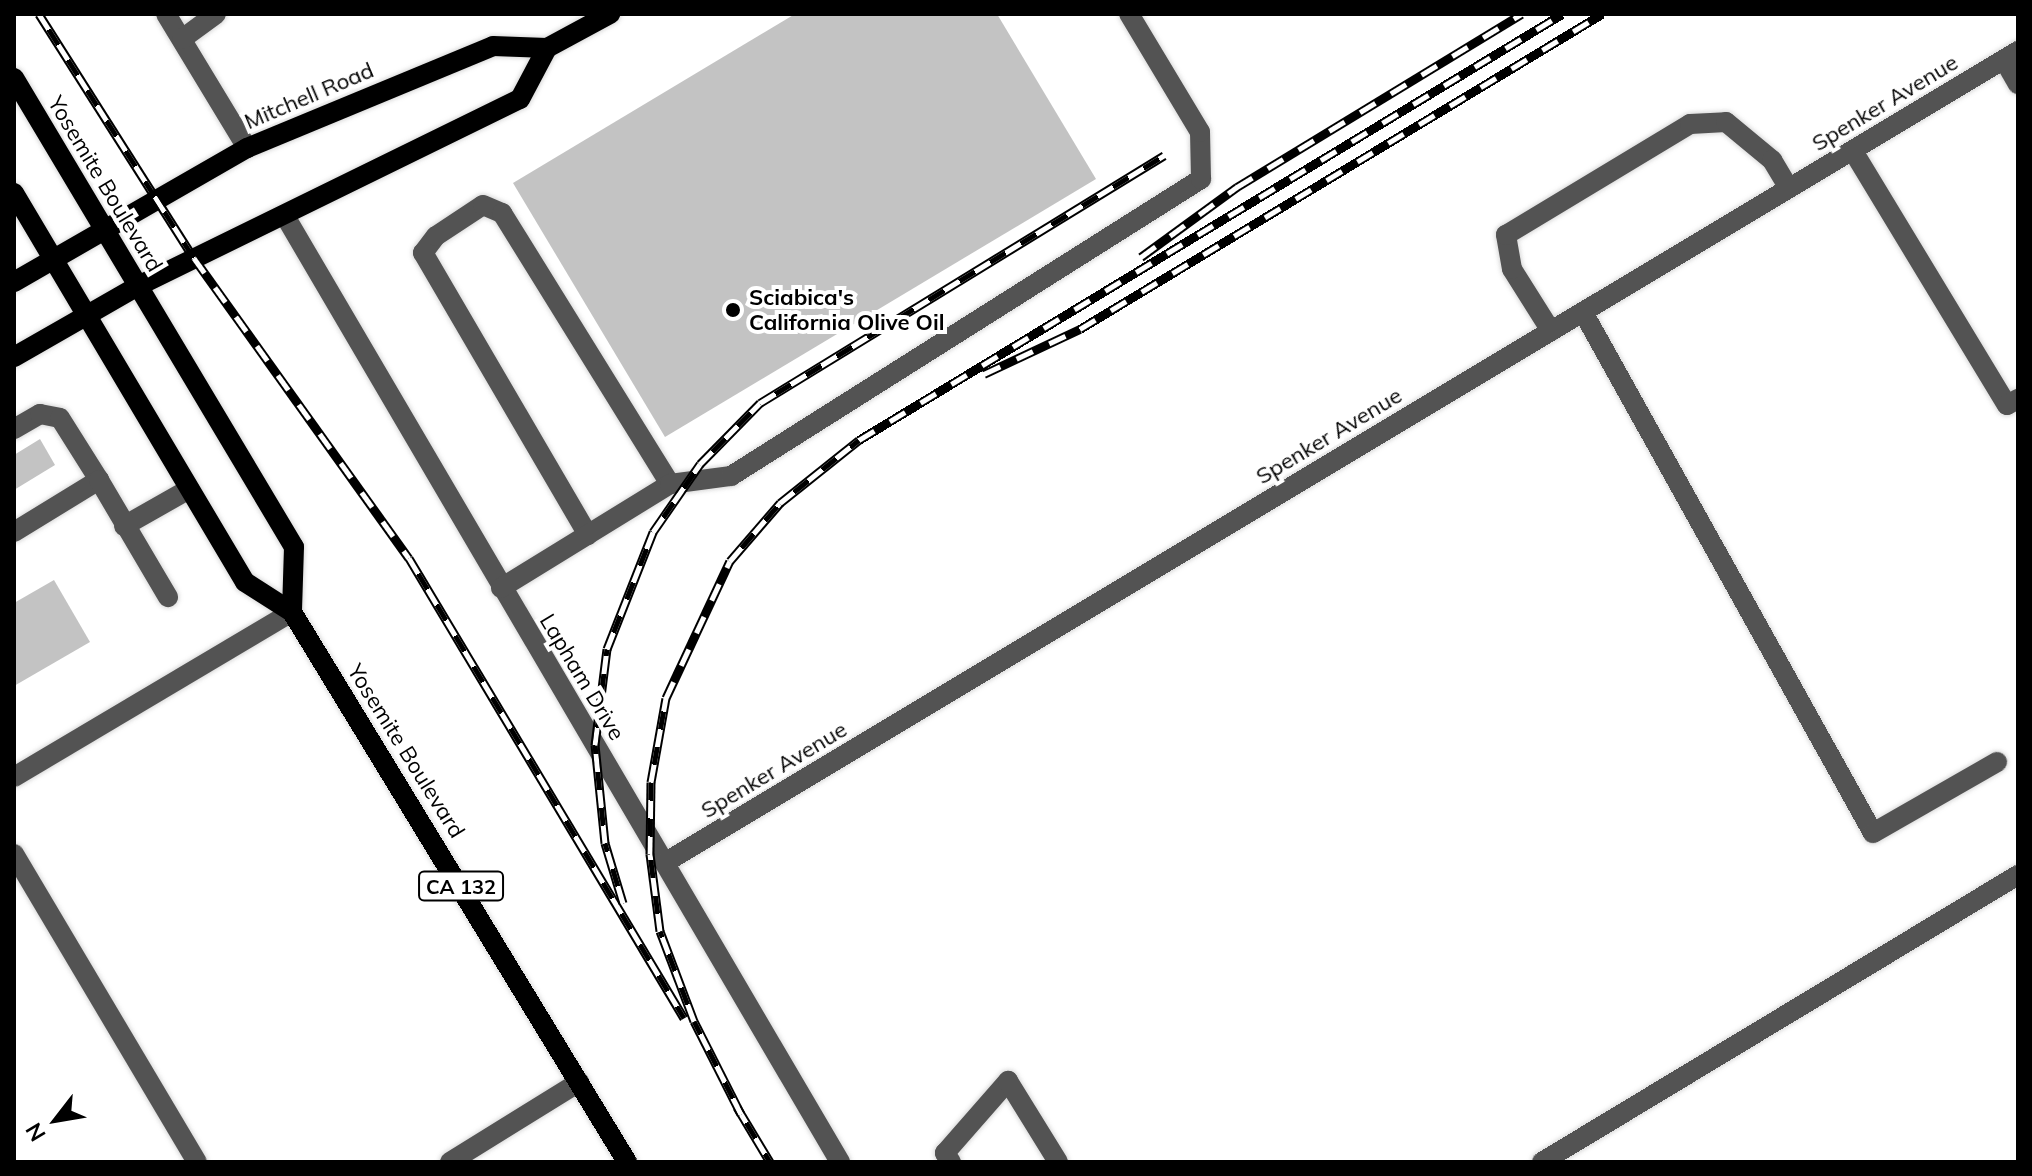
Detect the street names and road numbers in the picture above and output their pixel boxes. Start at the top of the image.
street label: Spenker Avenue [1807,49,1963,157]
street label: Mitchell Road [241,57,377,135]
street label: Yosemite Boulevard [42,92,168,276]
street label: Spenker Avenue [1251,382,1407,490]
street label: Lapham Drive [534,609,630,745]
street label: Yosemite Boulevard [342,659,470,843]
street label: Spenker Avenue [696,716,852,824]
road number: CA 132 [417,870,505,902]

